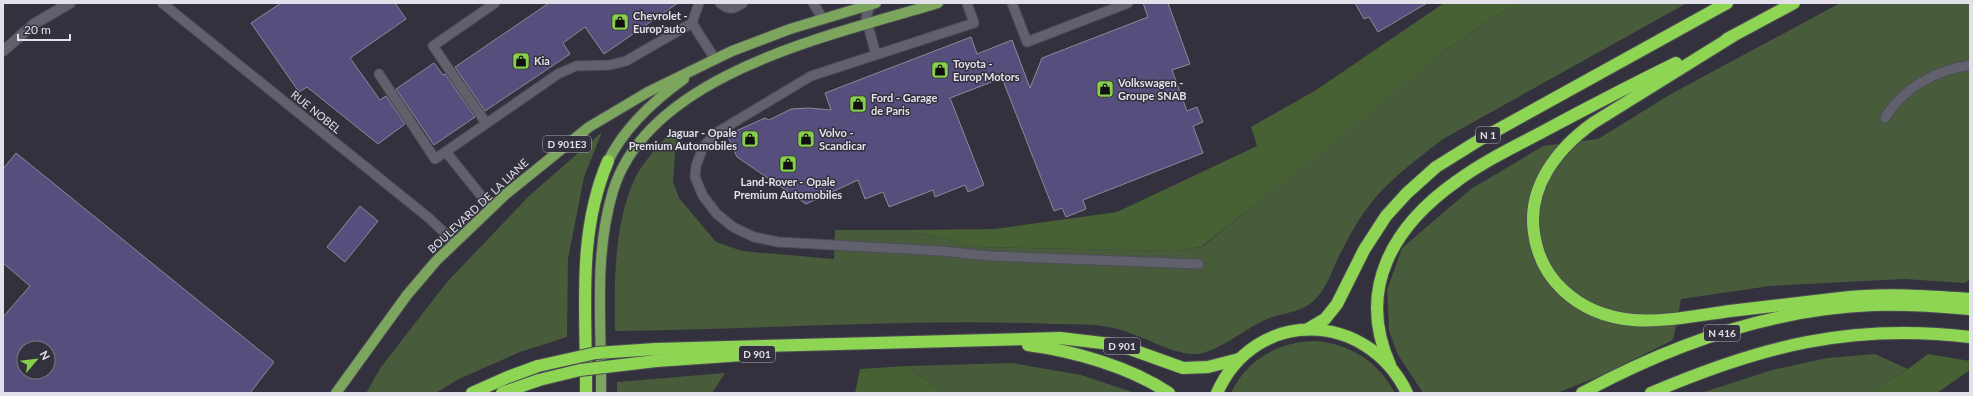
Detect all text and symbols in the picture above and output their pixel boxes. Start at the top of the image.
place label: Chevrolet - Europ'auto [633,9,688,35]
shop icon: Chevrolet - Europ'auto [610,12,630,32]
scale bar [18,16,70,42]
text: 20 m [24,22,51,37]
shop icon: Kia [511,51,531,71]
place label: Kia [534,54,550,67]
place label: Toyota - Europ'Motors [953,57,1020,83]
shop icon: Toyota - Europ'Motors [930,60,950,80]
place label: Volkswagen - Groupe SNAB [1117,76,1187,102]
shop icon: Volkswagen - Groupe SNAB [1095,79,1115,99]
street label: RUE NOBEL [289,88,344,136]
place label: Ford - Garage de Paris [871,91,938,117]
shop icon: Ford - Garage de Paris [848,94,868,114]
place label: Jaguar - Opale Premium Automobiles [629,126,737,152]
place label: Volvo - Scandicar [818,126,867,152]
road number: N 1 [1476,127,1500,143]
shop icon: Jaguar - Opale Premium Automobiles [740,129,760,149]
shop icon: Volvo - Scandicar [796,129,816,149]
road number: D 901E3 [543,136,591,152]
shop icon: Land-Rover - Opale Premium Automobiles [778,154,798,174]
street label: BOULEVARD DE LA LIANE [425,156,531,256]
place label: Land-Rover - Opale Premium Automobiles [734,175,842,201]
road number: N 416 [1704,325,1740,341]
road number: D 901 [1104,338,1140,354]
north arrow [16,340,56,380]
road number: D 901 [739,346,775,362]
text: N [38,348,53,362]

